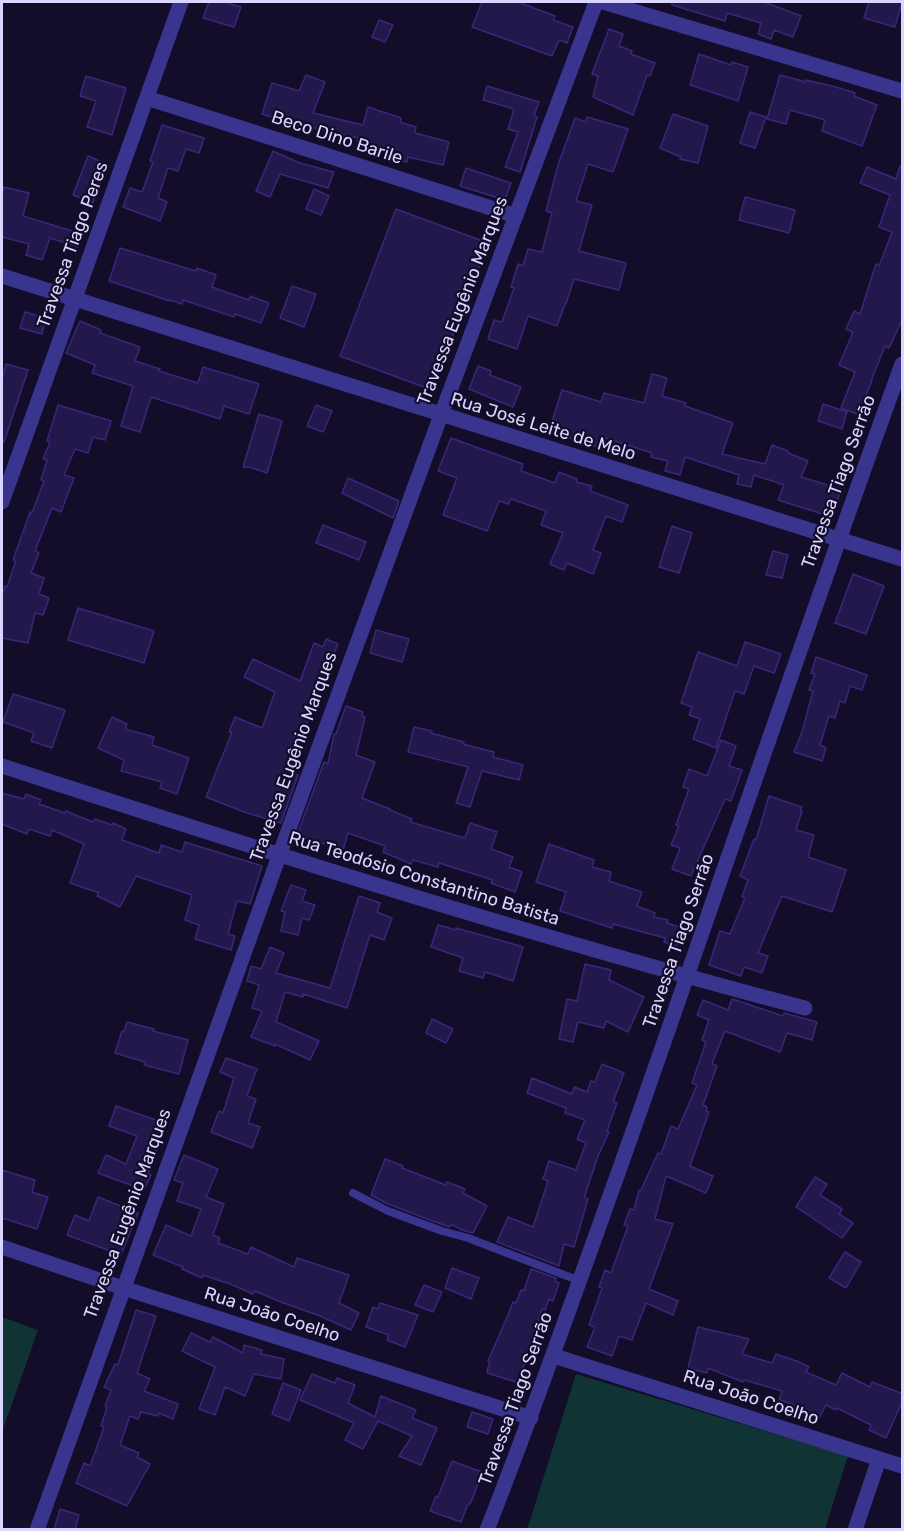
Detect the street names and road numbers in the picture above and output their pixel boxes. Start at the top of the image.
street label: Beco Dino Barile [269,107,405,169]
street label: Travessa Tiago Peres [33,159,113,331]
street label: Travessa Eugênio Marques [413,194,513,408]
street label: Rua José Leite de Melo [448,389,638,465]
street label: Travessa Tiago Serrão [798,392,880,572]
street label: Travessa Eugênio Marques [246,649,342,865]
street label: Rua Teodósio Constantino Batista [286,827,562,931]
street label: Travessa Tiago Serrão [639,851,719,1031]
street label: Travessa Eugênio Marques [80,1106,176,1322]
street label: Rua João Coelho [201,1283,343,1347]
street label: Travessa Tiago Serrão [475,1309,557,1489]
street label: Rua João Coelho [680,1366,822,1430]

